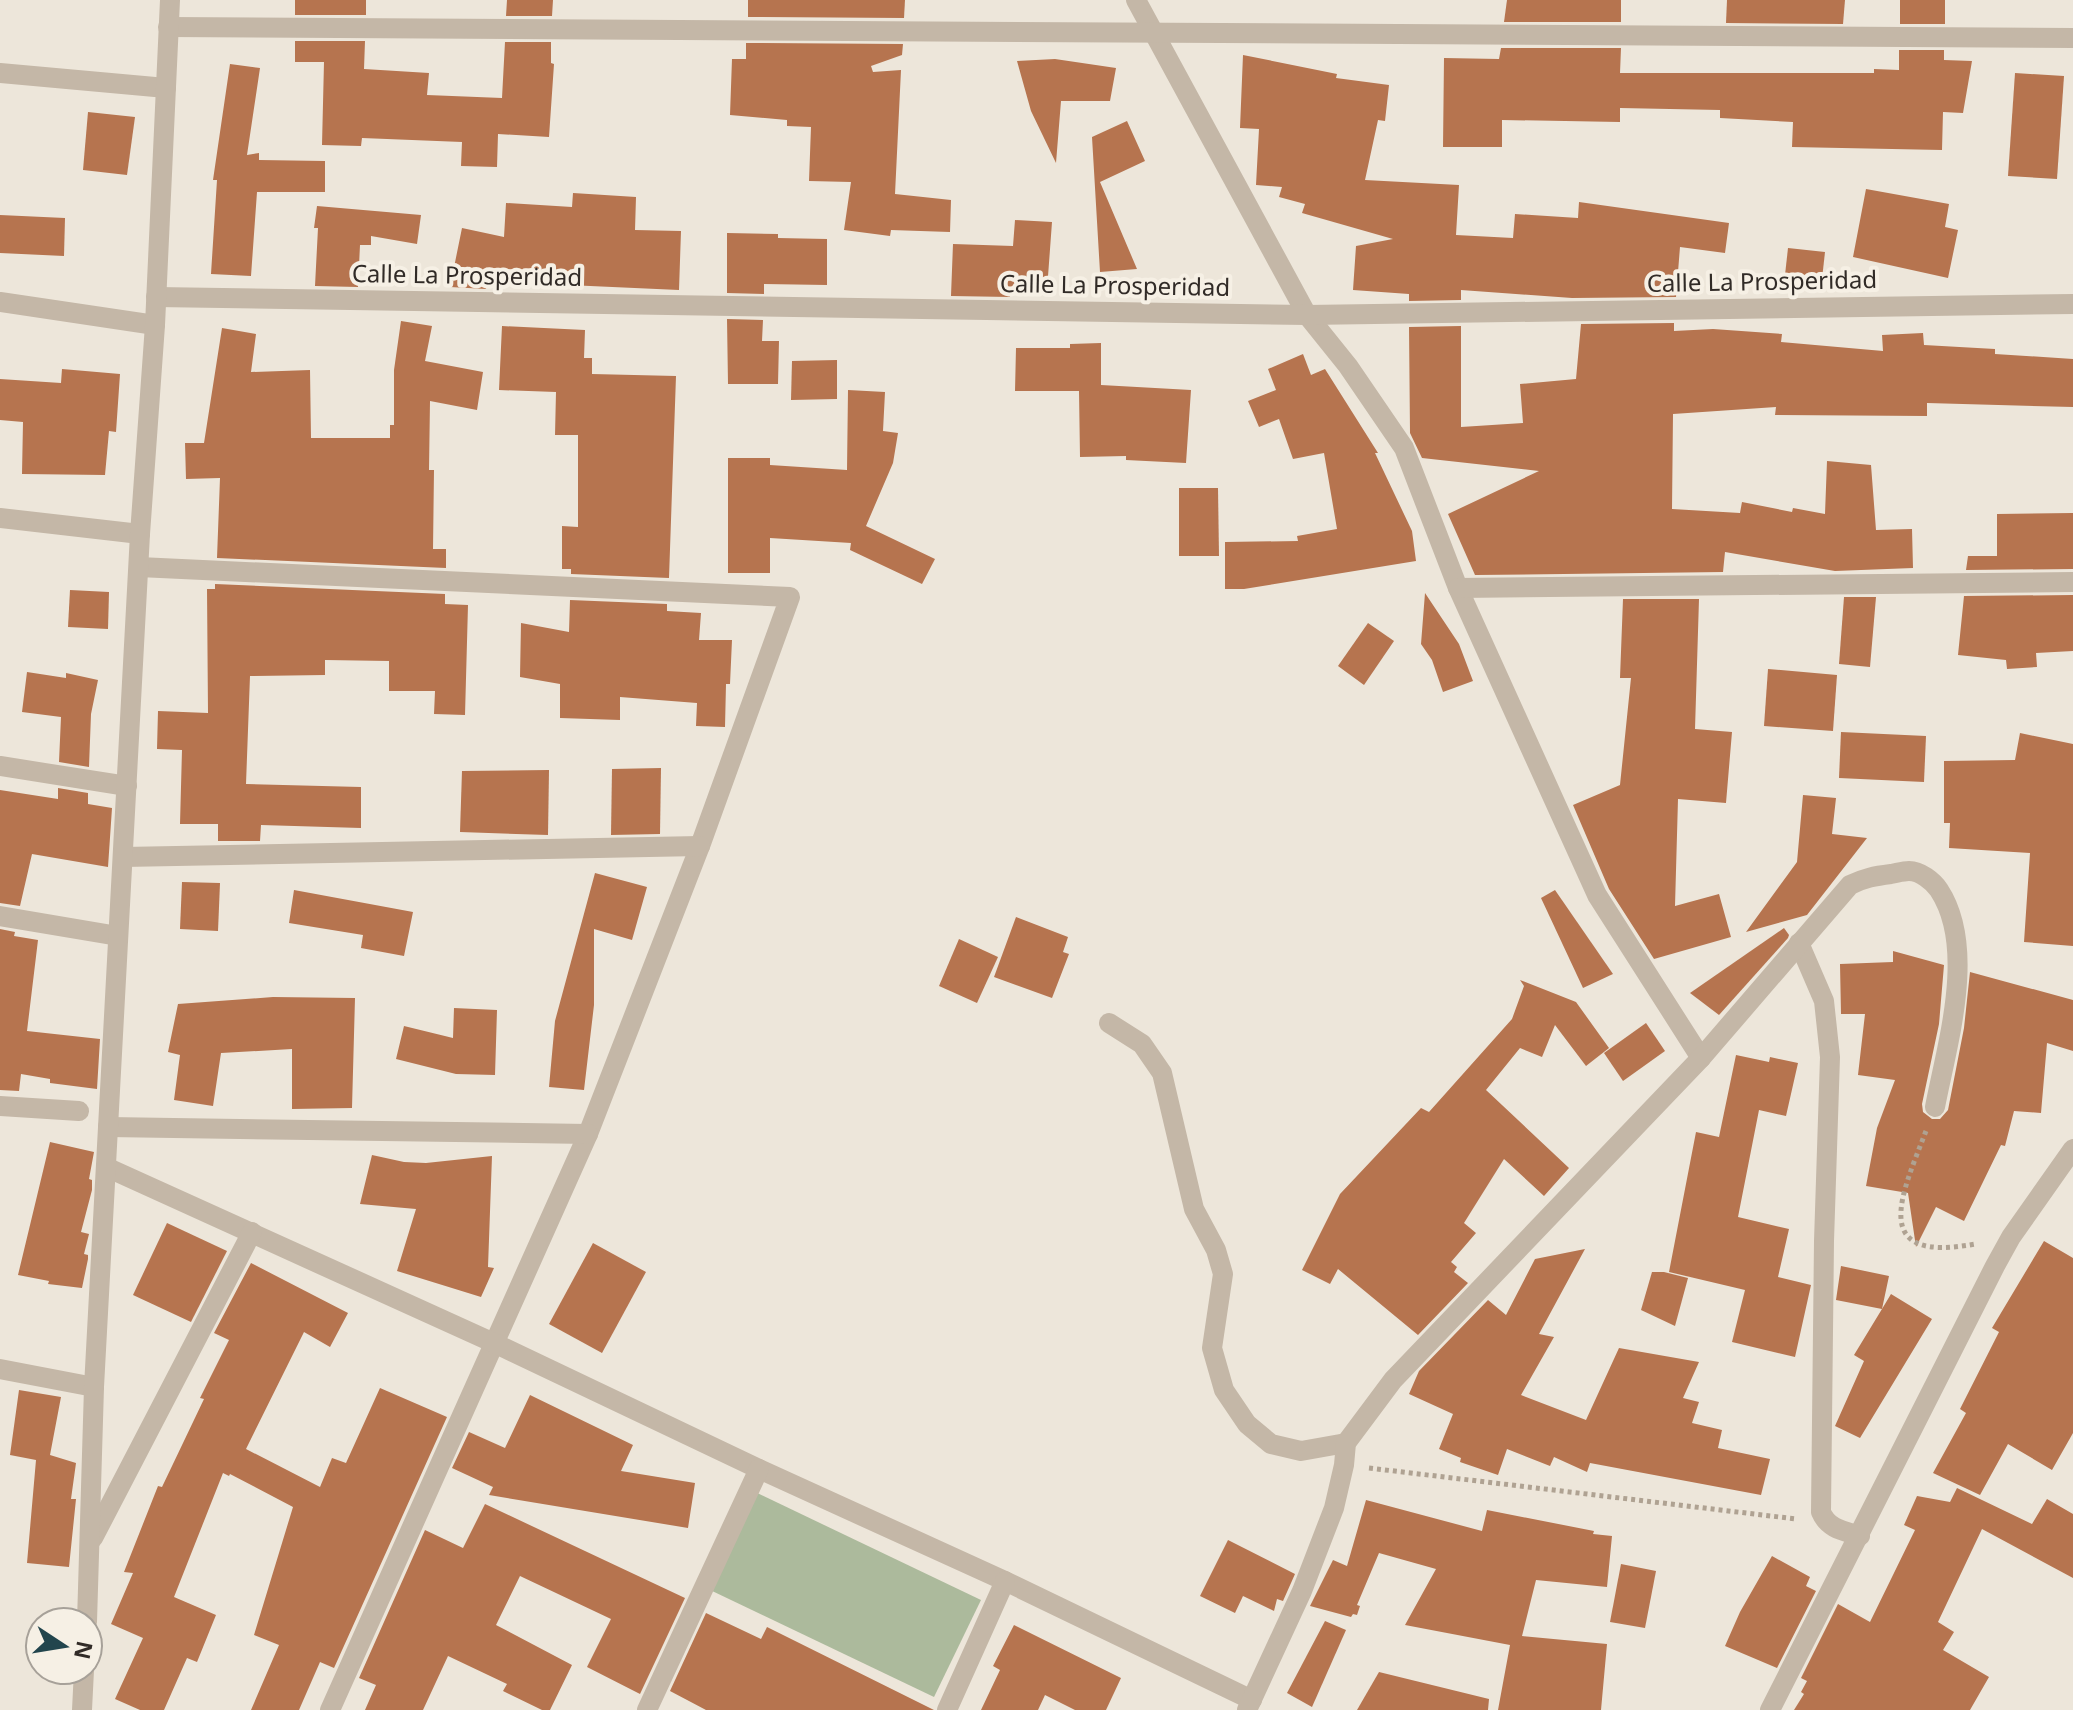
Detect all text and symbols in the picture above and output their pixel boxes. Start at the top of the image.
street label: Calle La Prosperidad [352,256,583,293]
street label: Calle La Prosperidad [1646,262,1877,299]
street label: Calle La Prosperidad [1000,266,1231,303]
north arrow [24,1606,104,1686]
text: N [68,1638,101,1662]

